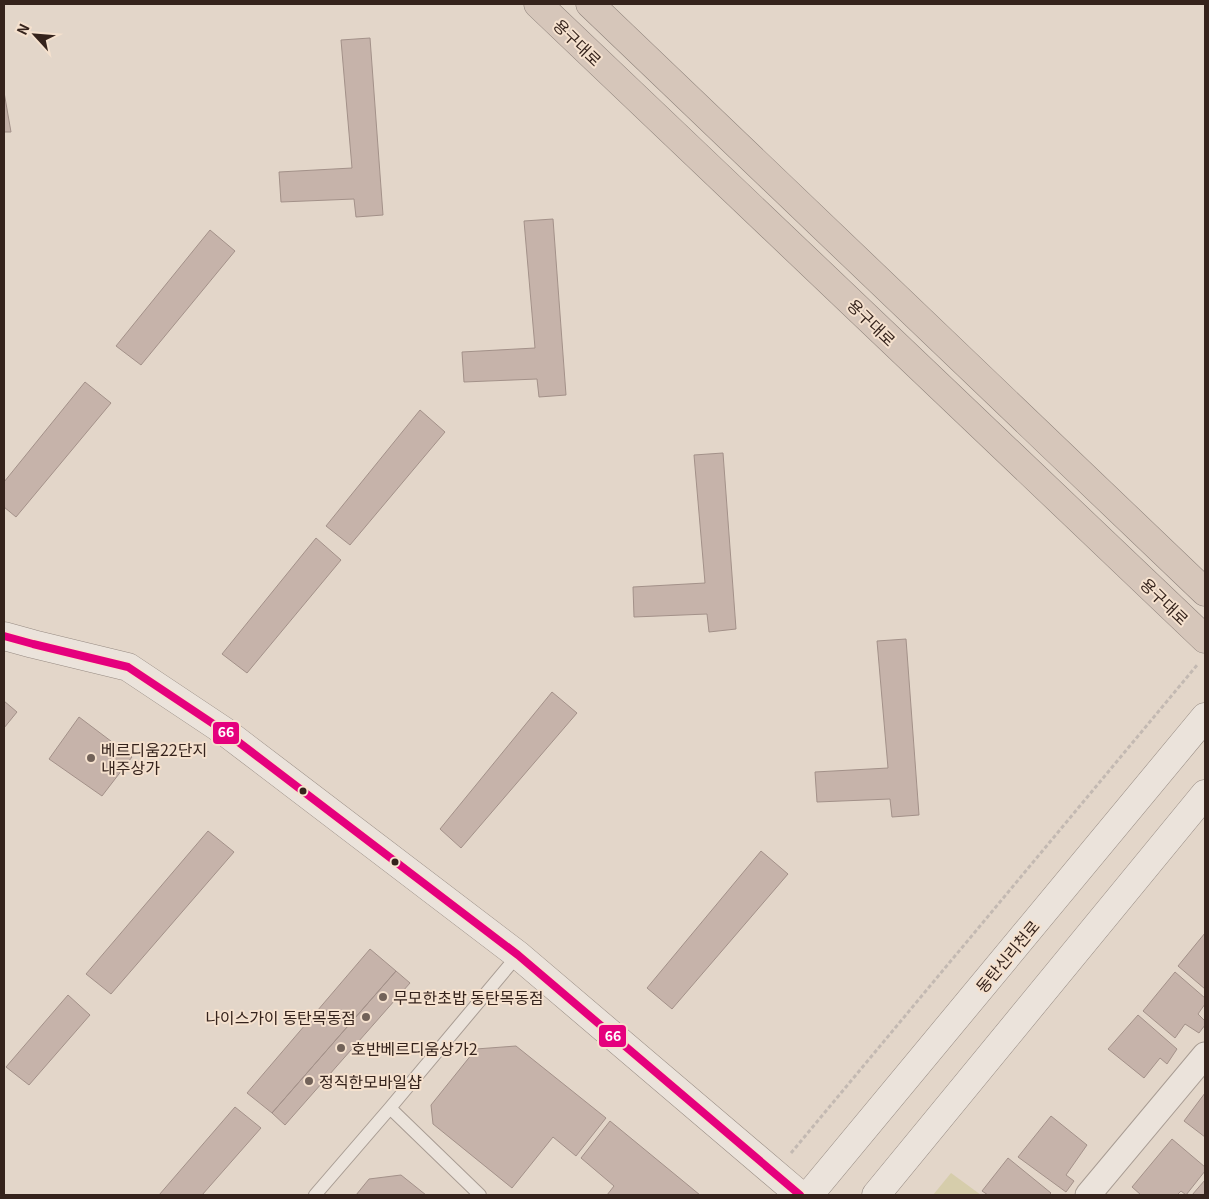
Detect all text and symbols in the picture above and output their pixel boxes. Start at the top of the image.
north arrow [10,10,60,60]
street label: 용구대로 [548,13,608,71]
text: N [11,20,34,38]
street label: 용구대로 [842,293,902,351]
street label: 용구대로 [1135,572,1195,630]
line badge: 66 [212,721,240,745]
text: 66 [218,721,234,741]
place label: 베르디움22단지 내주상가 [101,737,207,779]
marker: 베르디움22단지 내주상가 [85,752,97,764]
unlabelled marker [298,786,308,796]
unlabelled marker [390,857,400,867]
street label: 동탄신리천로 [969,914,1045,998]
place label: 무모한초밥 동탄목동점 [393,985,544,1009]
marker: 무모한초밥 동탄목동점 [377,991,389,1003]
place label: 나이스가이 동탄목동점 [205,1005,356,1029]
marker: 나이스가이 동탄목동점 [360,1011,372,1023]
line badge: 66 [598,1024,627,1048]
text: 66 [605,1025,621,1045]
place label: 호반베르디움상가2 [351,1036,478,1060]
marker: 호반베르디움상가2 [335,1042,347,1054]
place label: 정직한모바일샵 [319,1069,422,1093]
marker: 정직한모바일샵 [303,1075,315,1087]

